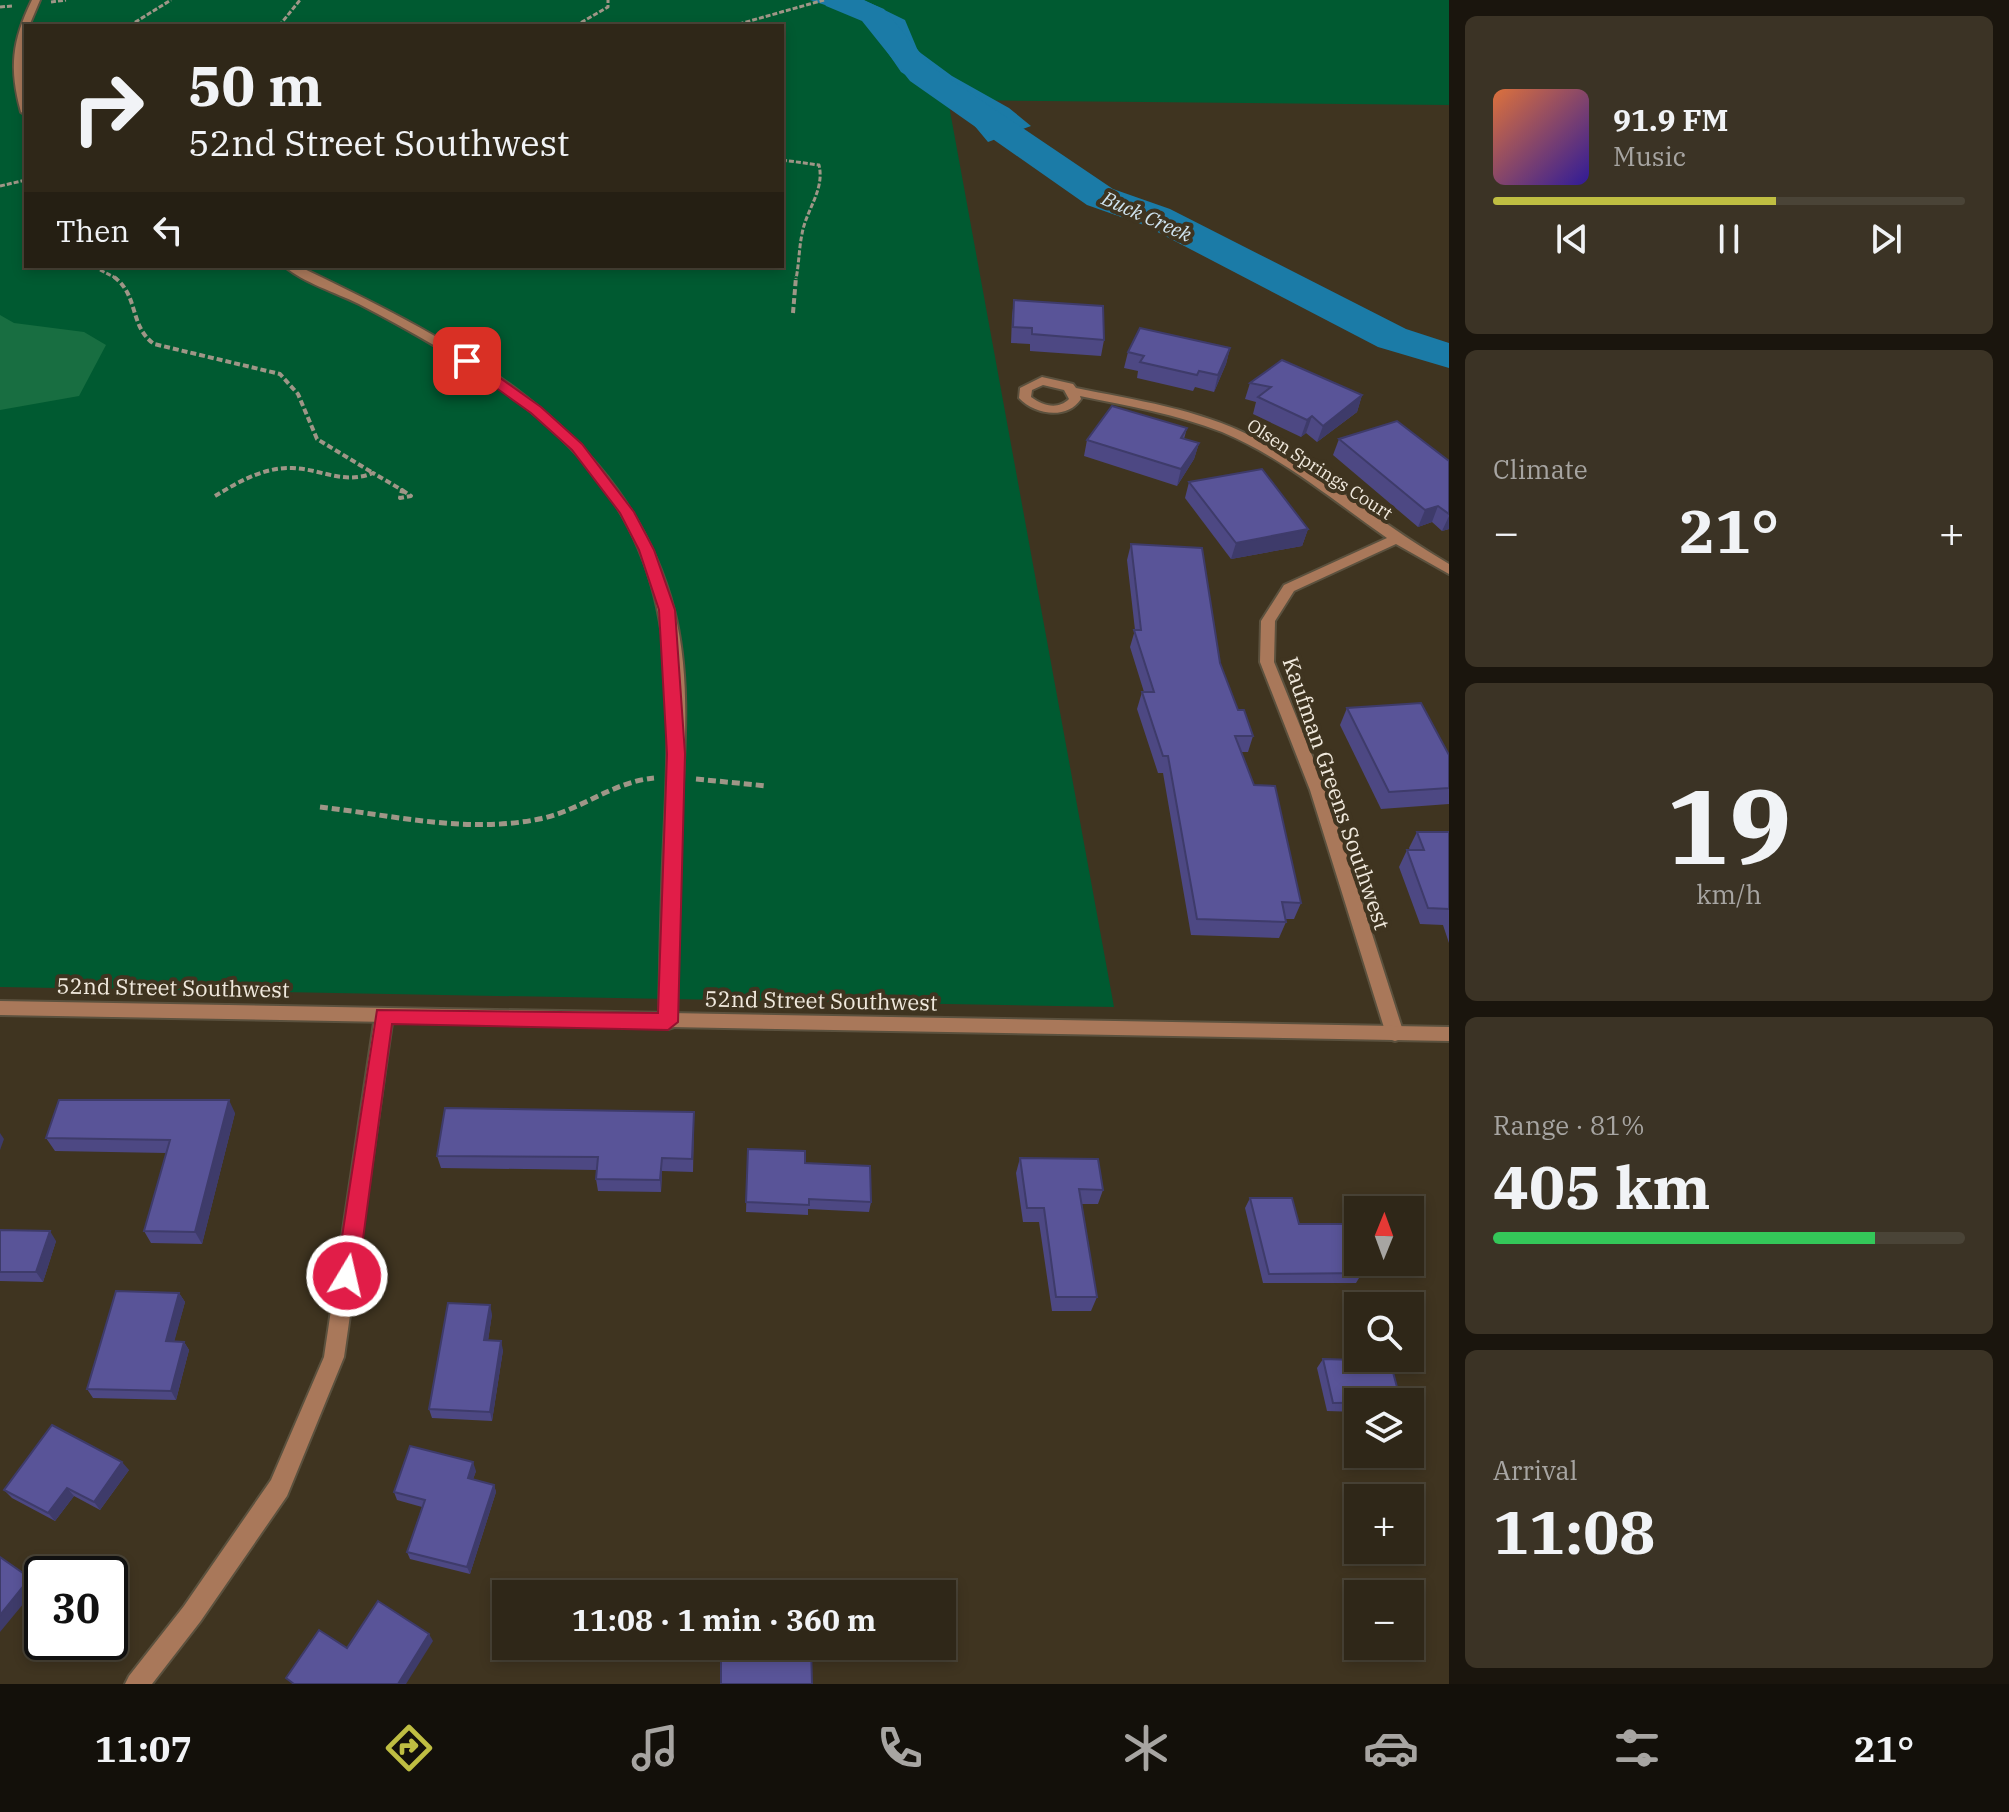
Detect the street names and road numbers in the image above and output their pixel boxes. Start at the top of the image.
street label: Olsen Springs Court [1243,413,1397,525]
street label: Kaufman Greens Southwest [1277,653,1397,934]
street label: 52nd Street Southwest [56,970,290,1004]
street label: 52nd Street Southwest [704,983,938,1017]

